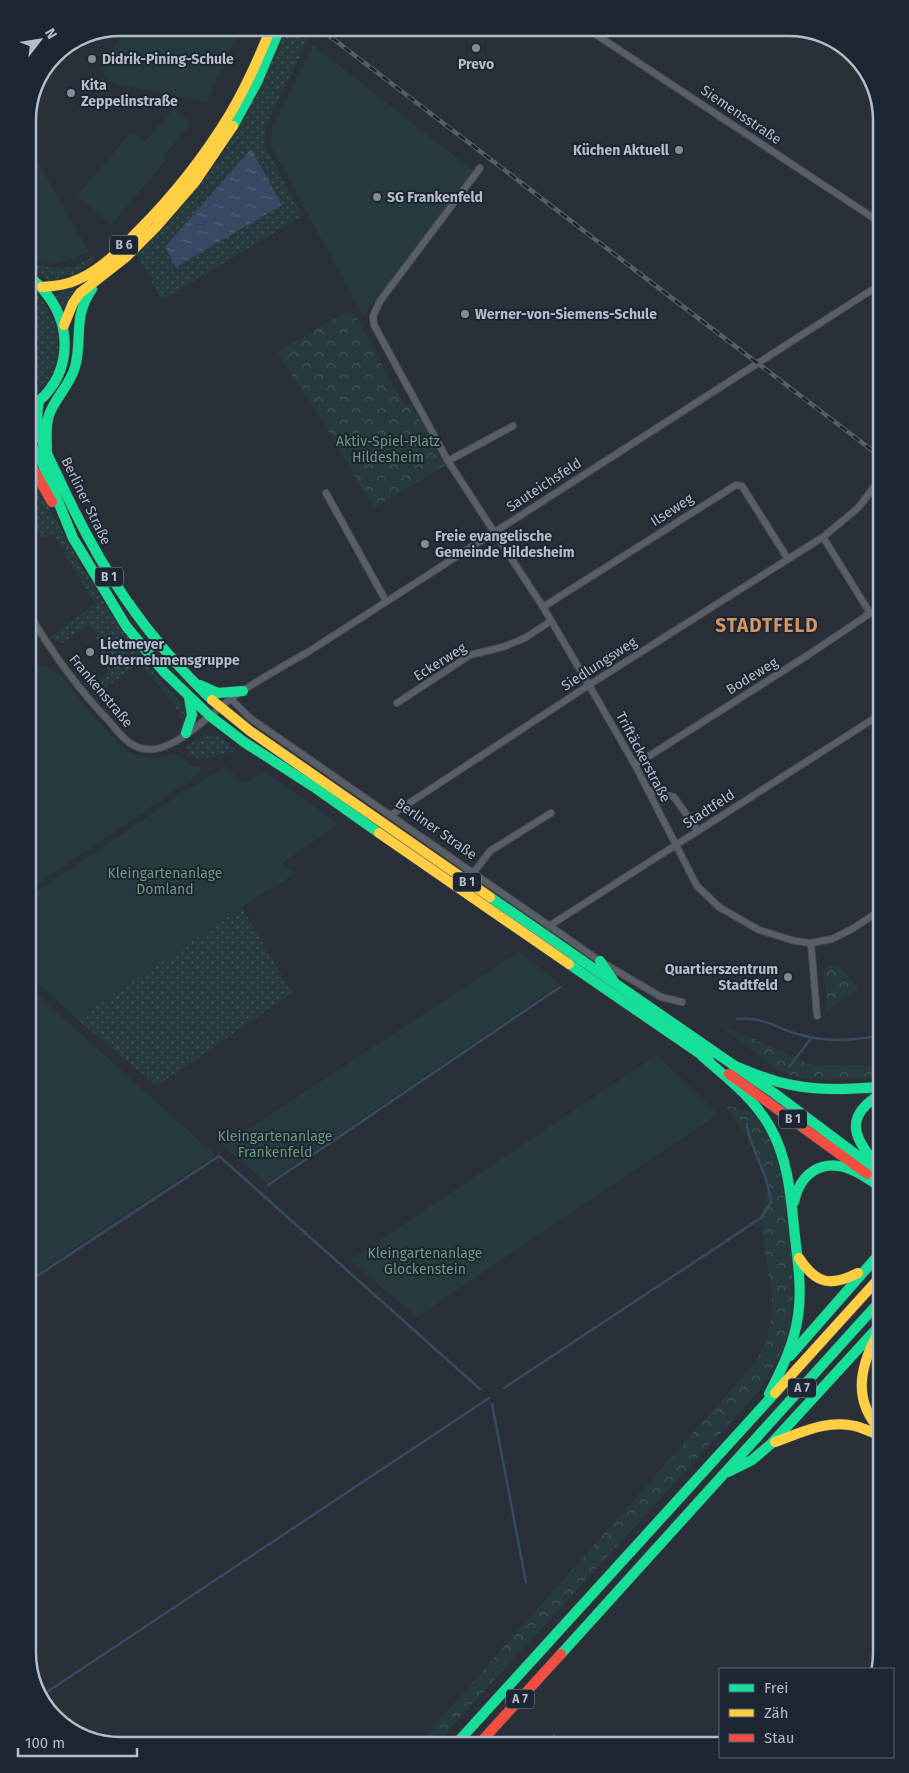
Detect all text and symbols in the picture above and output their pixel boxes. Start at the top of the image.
north arrow [15,15,65,65]
text: N [41,25,60,42]
marker: Prevo [470,42,482,54]
place label: Didrik-Pining-Schule [102,51,234,68]
marker: Didrik-Pining-Schule [86,53,98,65]
place label: Prevo [458,56,494,73]
place label: Kita Zeppelinstraße [81,77,178,110]
street label: Siemensstraße [697,82,785,148]
marker: Kita Zeppelinstraße [65,87,77,99]
place label: Küchen Aktuell [573,142,670,159]
marker: Küchen Aktuell [673,144,685,156]
place label: SG Frankenfeld [387,189,483,206]
marker: SG Frankenfeld [371,191,383,203]
road number: B 6 [110,236,138,254]
place label: Werner-von-Siemens-Schule [475,306,657,323]
marker: Werner-von-Siemens-Schule [459,308,471,320]
park label: Aktiv-Spiel-Platz Hildesheim [336,433,440,466]
street label: Berliner Straße [57,454,115,548]
street label: Sauteichsfeld [503,454,585,516]
street label: Ilseweg [648,490,697,530]
place label: Freie evangelische Gemeinde Hildesheim [435,528,575,561]
marker: Freie evangelische Gemeinde Hildesheim [419,538,431,550]
road number: B 1 [95,568,123,586]
district label: STADTFELD [715,614,819,637]
street label: Siedlungsweg [558,633,641,695]
place label: Lietmeyer Unternehmensgruppe [100,636,240,669]
street label: Eckerweg [411,639,470,685]
marker: Lietmeyer Unternehmensgruppe [84,646,96,658]
street label: Frankenstraße [66,651,136,731]
street label: Bodeweg [723,653,782,698]
street label: Triftäckerstraße [612,709,674,805]
street label: Stadtfeld [680,786,738,832]
street label: Berliner Straße [392,795,480,863]
park label: Kleingartenanlage Domland [108,865,222,898]
road number: B 1 [453,872,481,892]
place label: Quartierszentrum Stadtfeld [665,961,778,994]
marker: Quartierszentrum Stadtfeld [782,971,794,983]
road number: B 1 [779,1110,807,1128]
park label: Kleingartenanlage Frankenfeld [218,1128,332,1161]
park label: Kleingartenanlage Glockenstein [368,1245,482,1278]
road number: A 7 [788,1379,816,1398]
legend [719,1668,894,1758]
text: Frei [764,1679,789,1697]
road number: A 7 [506,1690,534,1708]
text: Zäh [764,1704,789,1722]
scale bar [18,1726,136,1758]
text: Stau [764,1729,794,1747]
text: 100 m [25,1734,65,1752]

